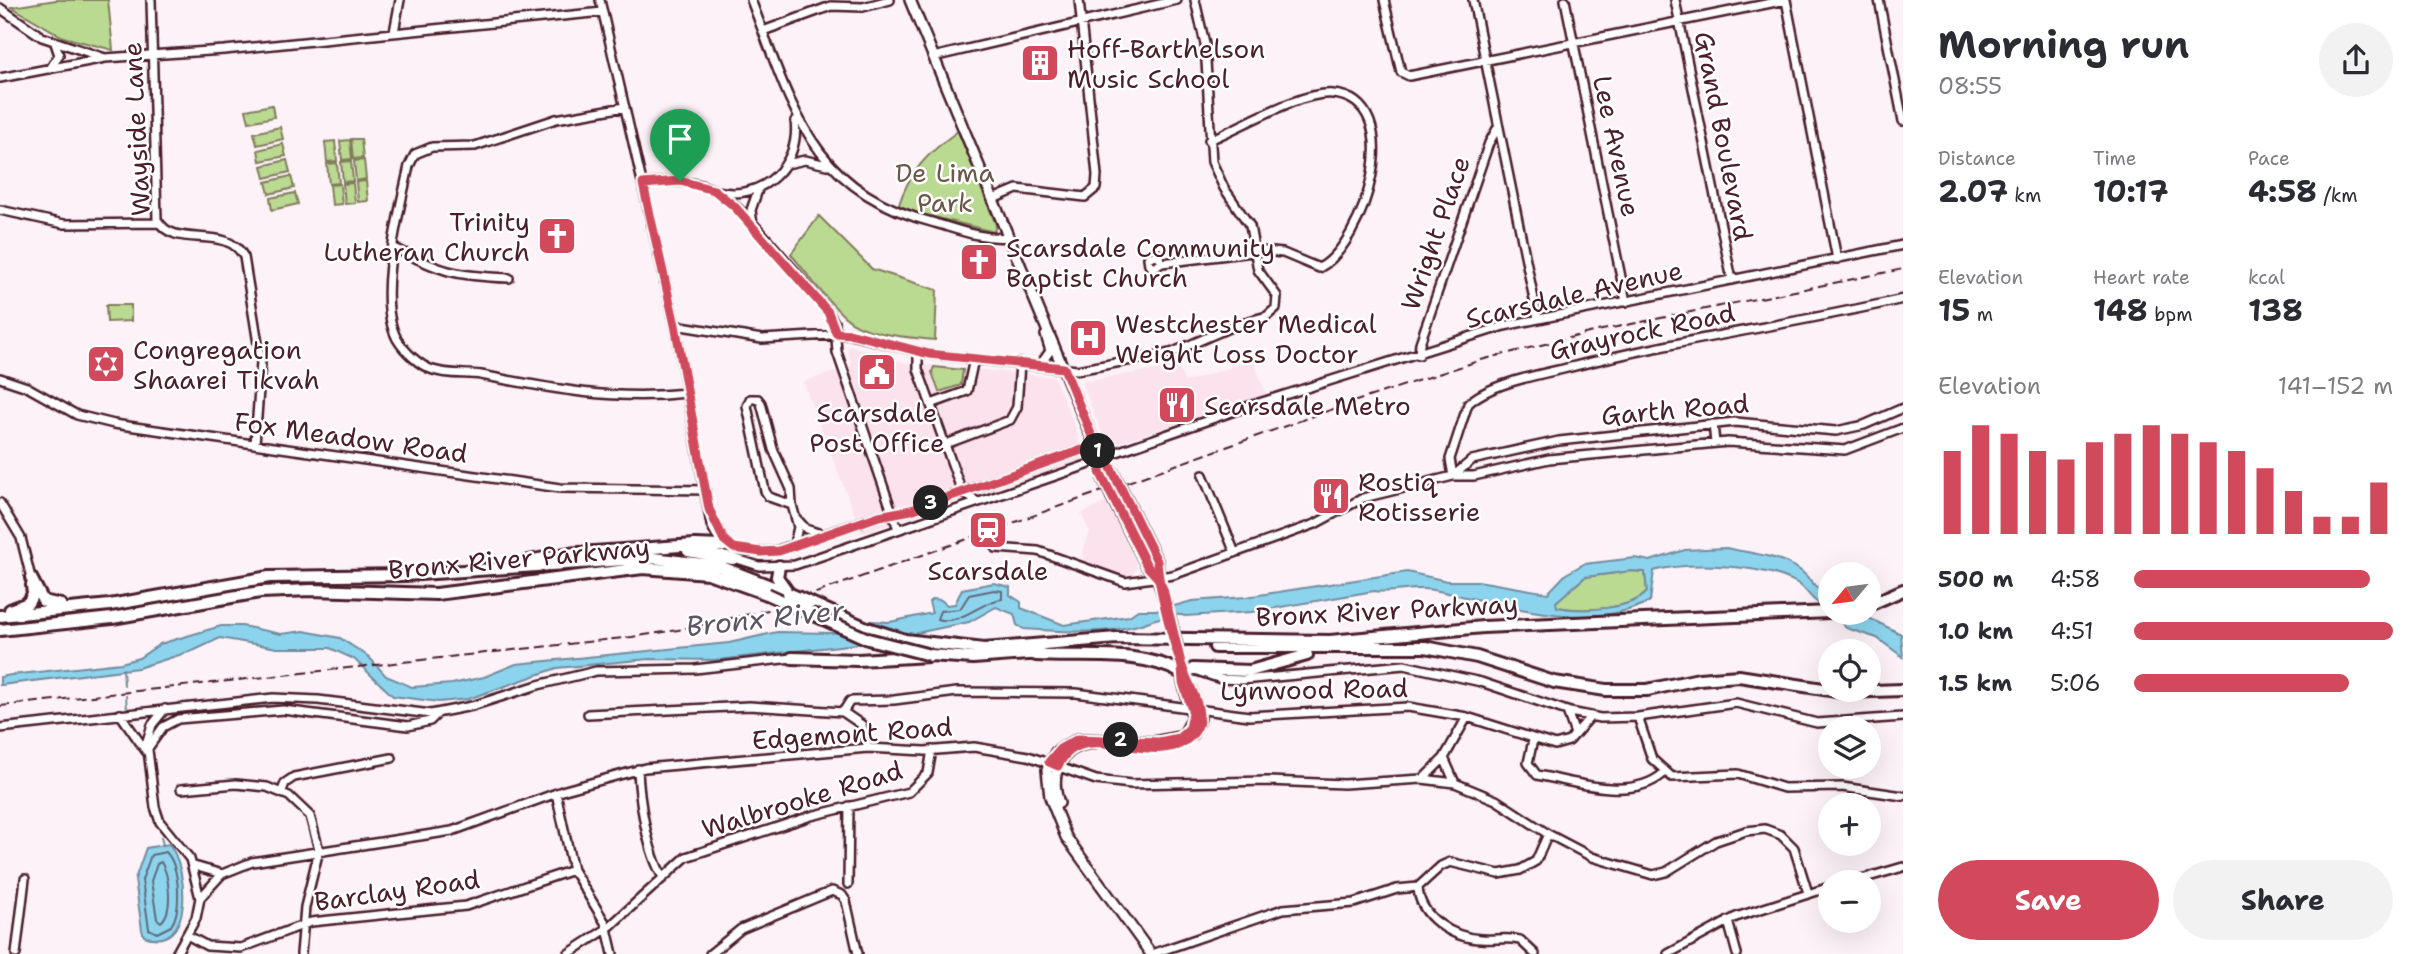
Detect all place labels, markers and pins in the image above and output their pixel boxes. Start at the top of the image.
place label: Hoff-Barthelson Music School [1067,31,1265,96]
building icon: Hoff-Barthelson Music School [1019,42,1061,84]
pin [650,109,710,181]
place label: Trinity Lutheran Church [323,204,530,269]
church icon: Trinity Lutheran Church [536,215,578,257]
place label: Scarsdale Community Baptist Church [1006,230,1275,295]
church icon: Scarsdale Community Baptist Church [958,241,1000,283]
place label: Westchester Medical Weight Loss Doctor [1115,306,1377,371]
hospital icon: Westchester Medical Weight Loss Doctor [1067,317,1109,359]
place label: Congregation Shaarei Tikvah [133,332,320,397]
synagogue icon: Congregation Shaarei Tikvah [85,343,127,385]
public building icon: Scarsdale Post Office [856,351,898,393]
restaurant icon: Scarsdale Metro [1156,384,1198,426]
place label: Scarsdale Metro [1204,388,1411,423]
place label: Scarsdale Post Office [809,395,945,460]
pin: 1 [1080,434,1116,468]
place label: Rostiq Rotisserie [1358,464,1481,529]
restaurant icon: Rostiq Rotisserie [1310,475,1352,517]
pin: 3 [914,486,948,520]
station icon: Scarsdale [967,509,1009,551]
place label: Scarsdale [927,553,1049,588]
pin: 2 [1104,722,1138,758]

